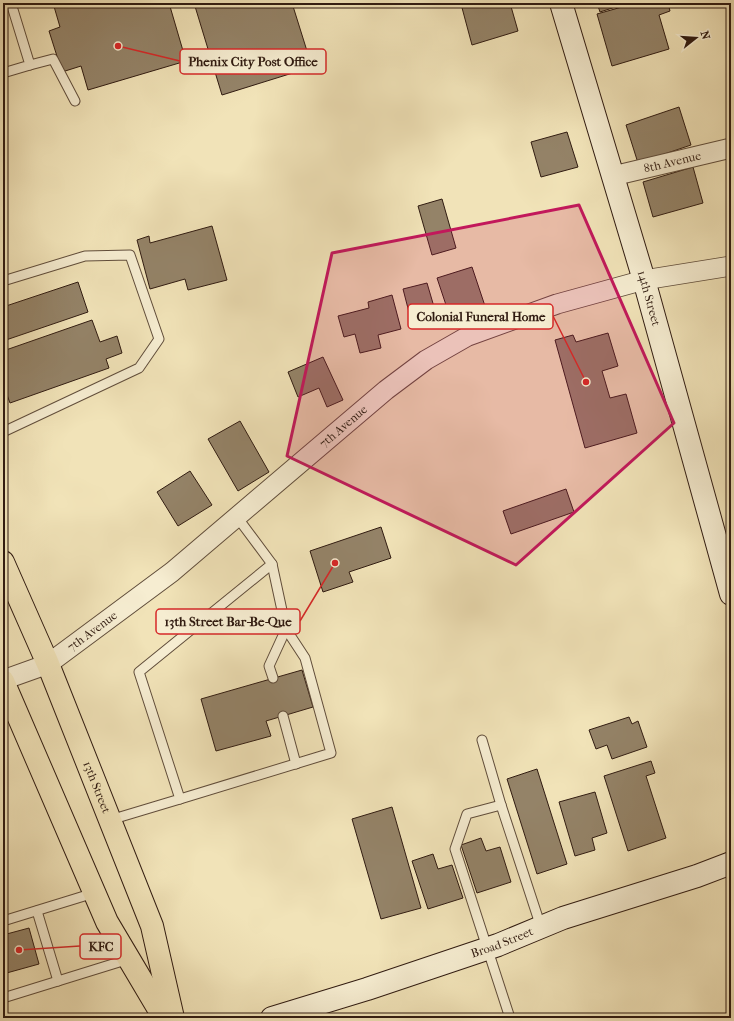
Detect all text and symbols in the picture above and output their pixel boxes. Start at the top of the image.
north arrow [676,18,716,58]
text: N [698,29,713,42]
callout: Phenix City Post Office [180,49,326,74]
text: Phenix City Post Office [188,54,318,70]
street label: 8th Avenue [642,148,702,175]
street label: 14th Street [635,269,664,328]
callout: Colonial Funeral Home [408,304,553,329]
text: Colonial Funeral Home [416,309,546,324]
street label: 7th Avenue [317,402,370,451]
street label: 7th Avenue [65,608,120,654]
callout: 13th Street Bar-Be-Que [156,609,300,634]
text: 13th Street Bar-Be-Que [164,614,292,630]
street label: 13th Street [80,759,114,816]
street label: Broad Street [469,924,536,961]
callout: KFC [80,934,121,959]
text: KFC [88,939,114,954]

